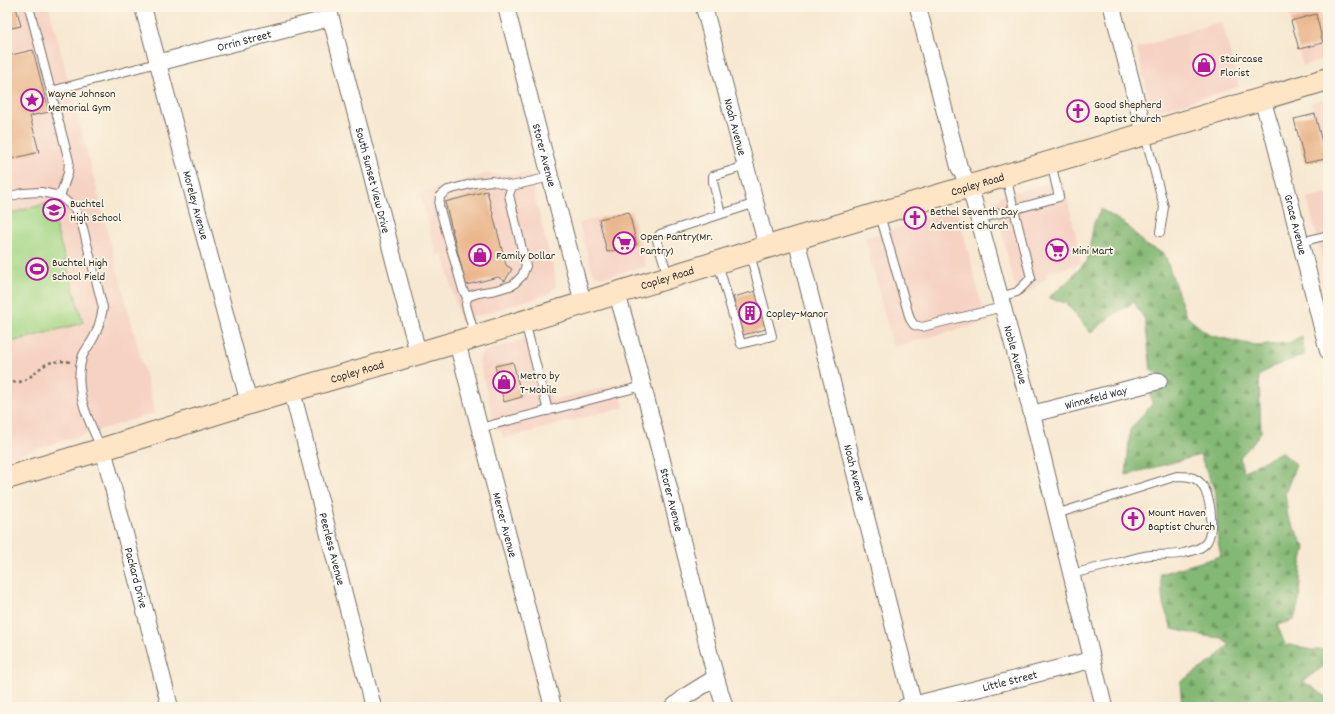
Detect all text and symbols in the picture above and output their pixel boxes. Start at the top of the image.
street label: Orrin Street [215,26,274,57]
place label: Staircase Florist [1220,51,1263,82]
shop icon: Staircase Florist [1191,52,1217,78]
place label: Wayne Johnson Memorial Gym [48,86,116,117]
place icon: Wayne Johnson Memorial Gym [19,87,45,113]
street label: Noah Avenue [718,97,750,158]
place label: Good Shepherd Baptist Church [1094,97,1162,128]
church icon: Good Shepherd Baptist Church [1065,98,1091,124]
street label: Storer Avenue [527,122,559,189]
street label: South Sunset View Drive [350,126,394,235]
street label: Moreley Avenue [177,169,212,242]
street label: Copley Road [949,169,1007,201]
street label: Grace Avenue [1279,193,1310,257]
place label: Buchtel High School [70,196,121,227]
school or university icon: Buchtel High School [41,197,67,223]
place label: Bethel Seventh Day Adventist Church [930,204,1019,235]
church icon: Bethel Seventh Day Adventist Church [902,205,928,231]
place label: Open Pantry(Mr. Pantry) [640,229,713,260]
supermarket icon: Open Pantry(Mr. Pantry) [611,230,637,256]
supermarket icon: Mini Mart [1044,237,1070,263]
shop icon: Family Dollar [467,242,493,268]
place label: Mini Mart [1072,243,1114,260]
place label: Family Dollar [496,248,556,265]
place label: Buchtel High School Field [52,255,108,286]
sports icon: Buchtel High School Field [24,256,50,282]
street label: Copley Road [639,263,696,295]
building icon: Copley-Manor [737,300,763,326]
place label: Copley-Manor [766,306,828,323]
street label: Noble Avenue [998,324,1031,387]
street label: Copley Road [329,357,386,389]
place label: Metro by T-Mobile [520,368,560,399]
shop icon: Metro by T-Mobile [491,369,517,395]
street label: Winnefeld Way [1063,382,1130,415]
street label: Noah Avenue [838,443,869,503]
street label: Storer Avenue [654,467,686,534]
street label: Mercer Avenue [487,491,520,560]
place label: Mount Haven Baptist Church [1148,505,1215,536]
church icon: Mount Haven Baptist Church [1120,506,1146,532]
street label: Peerless Avenue [314,511,348,587]
street label: Packard Drive [119,546,151,610]
street label: Little Street [981,667,1040,697]

